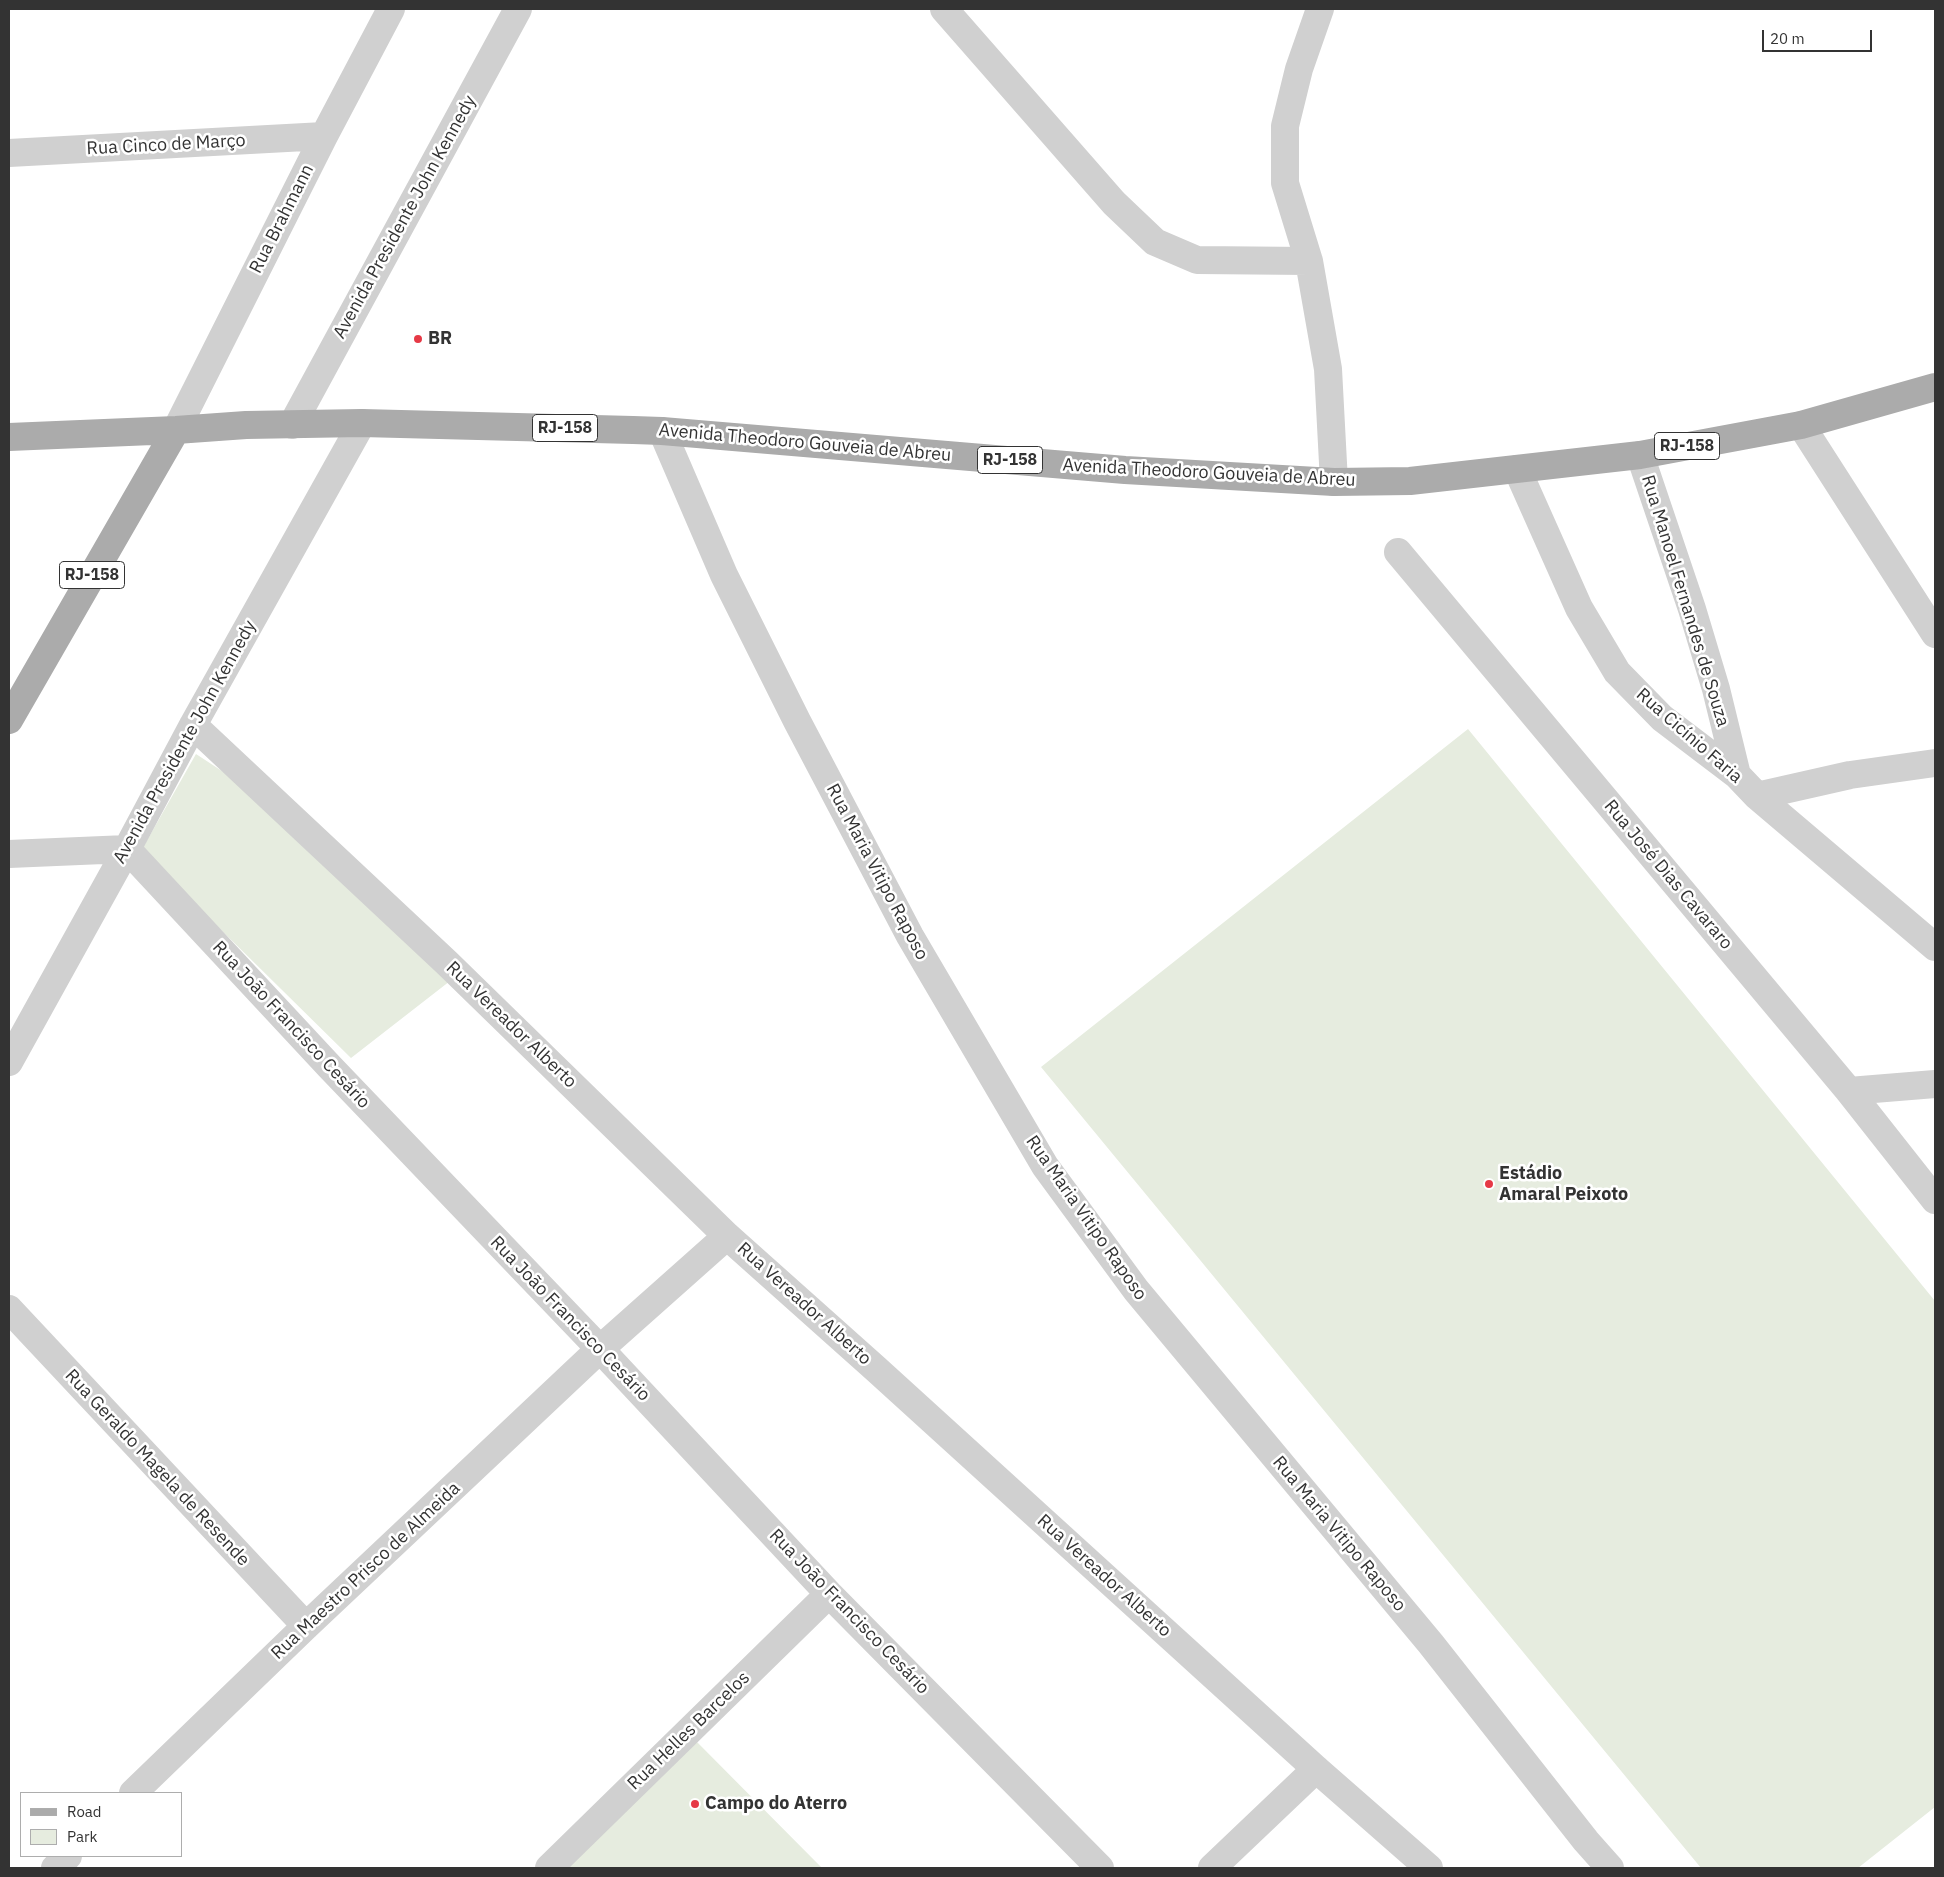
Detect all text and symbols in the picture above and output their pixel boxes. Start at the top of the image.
scale bar [1764,20,1874,52]
text: 20 m [1770,29,1805,48]
street label: Avenida Presidente John Kennedy [329,92,481,342]
street label: Rua Cinco de Março [86,130,246,160]
street label: Rua Brahmann [245,161,319,277]
place label: BR [428,328,452,350]
marker: BR [412,333,424,345]
road number: RJ-158 [532,414,598,442]
street label: Avenida Theodoro Gouveia de Abreu [658,419,952,467]
road number: RJ-158 [1654,432,1720,460]
road number: RJ-158 [978,446,1042,474]
street label: Avenida Theodoro Gouveia de Abreu [1062,455,1356,491]
street label: Rua Manoel Fernandes de Souza [1636,473,1734,729]
road number: RJ-158 [59,562,124,588]
street label: Avenida Presidente John Kennedy [109,617,261,867]
street label: Rua Cicínio Faria [1632,684,1746,788]
street label: Rua Maria Vitipo Raposo [821,780,933,964]
street label: Rua José Dias Cavararo [1599,796,1737,954]
street label: Rua João Francisco Cesário [208,937,374,1113]
street label: Rua Vereador Alberto [441,957,581,1093]
street label: Rua Maria Vitipo Raposo [1021,1131,1151,1305]
place label: Estádio Amaral Peixoto [1499,1163,1628,1206]
marker: Estádio Amaral Peixoto [1483,1178,1495,1190]
street label: Rua João Francisco Cesário [485,1232,655,1406]
street label: Rua Vereador Alberto [732,1238,876,1370]
street label: Rua Geraldo Magela de Resende [60,1365,254,1571]
street label: Rua Maria Vitipo Raposo [1268,1452,1410,1616]
street label: Rua Maestro Prisco de Almeida [267,1478,465,1664]
street label: Rua Vereador Alberto [1032,1510,1176,1642]
street label: Rua João Francisco Cesário [764,1525,934,1699]
street label: Rua Helles Barcelos [623,1667,755,1795]
legend [20,1792,182,1857]
place label: Campo do Aterro [705,1793,847,1815]
marker: Campo do Aterro [689,1798,701,1810]
text: Road [67,1802,102,1821]
text: Park [67,1827,97,1846]

